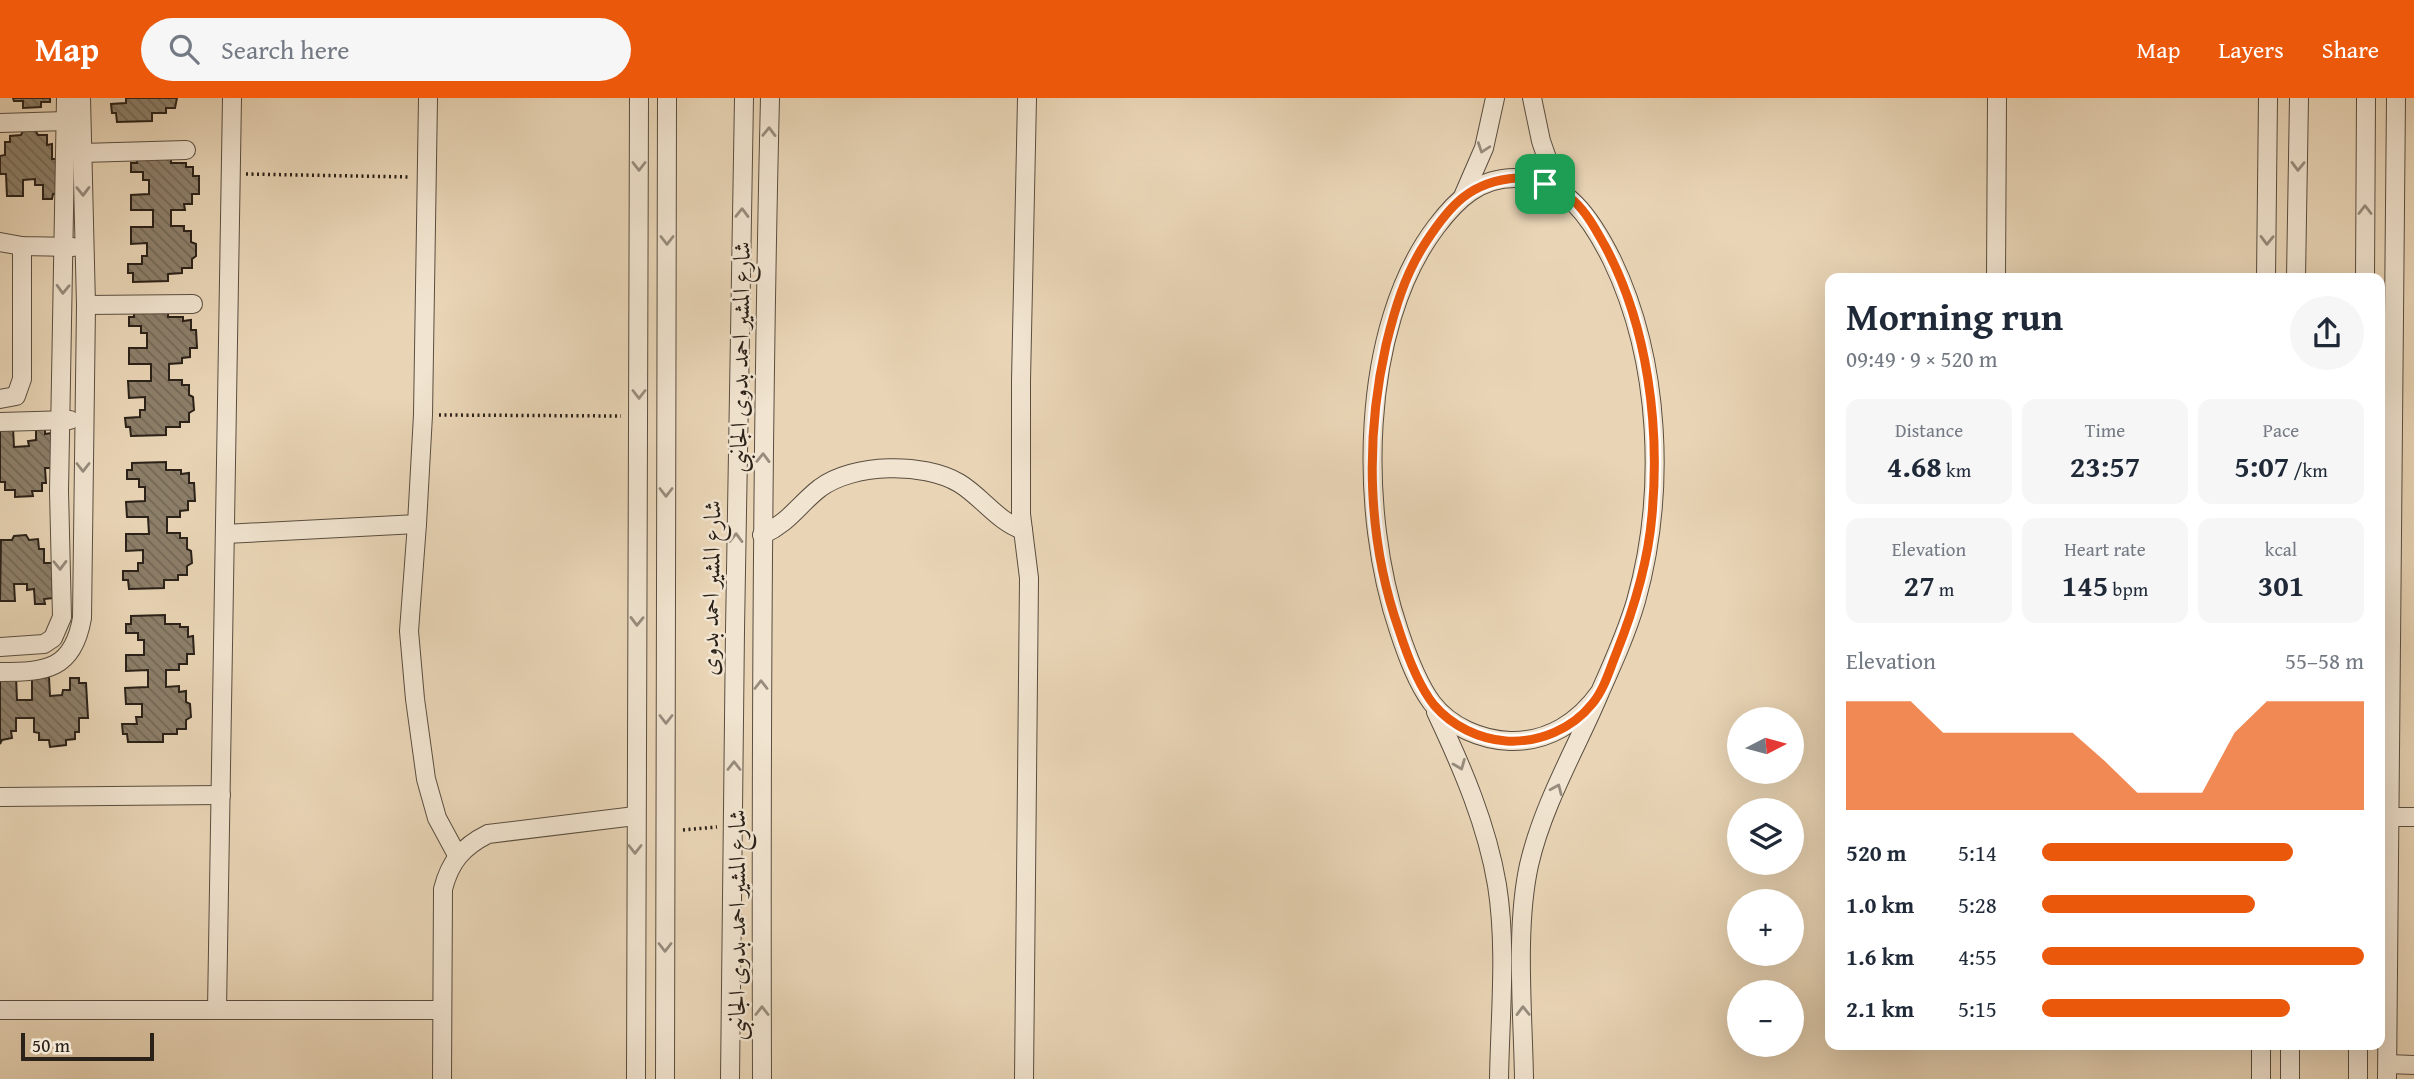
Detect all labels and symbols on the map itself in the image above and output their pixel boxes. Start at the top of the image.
one-way arrow [761,127,777,137]
one-way arrow [1477,141,1491,154]
pin [1515,154,1575,214]
one-way arrow [631,161,647,172]
one-way arrow [2290,161,2306,172]
one-way arrow [75,186,91,196]
one-way arrow [2357,204,2373,215]
one-way arrow [734,207,750,218]
one-way arrow [659,235,675,245]
one-way arrow [2259,235,2275,245]
street label: شارع المشير احمد بدوى الجانبى [720,241,762,473]
one-way arrow [55,284,71,294]
one-way arrow [631,389,647,399]
one-way arrow [755,452,771,463]
one-way arrow [75,462,91,473]
one-way arrow [658,487,674,497]
street label: شارع المشير احمد بدوى [691,500,733,676]
one-way arrow [728,533,744,543]
one-way arrow [53,560,68,571]
one-way arrow [629,616,645,627]
one-way arrow [753,680,769,690]
north arrow [1727,707,1804,784]
one-way arrow [658,714,674,725]
one-way arrow [1451,759,1465,771]
one-way arrow [726,760,741,771]
one-way arrow [1548,784,1562,796]
street label: شارع المشير احمد بدوى الجانبى [719,809,757,1041]
one-way arrow [627,844,643,854]
one-way arrow [657,942,673,952]
one-way arrow [754,1005,770,1016]
one-way arrow [1515,1005,1531,1016]
scale bar [21,1030,154,1062]

